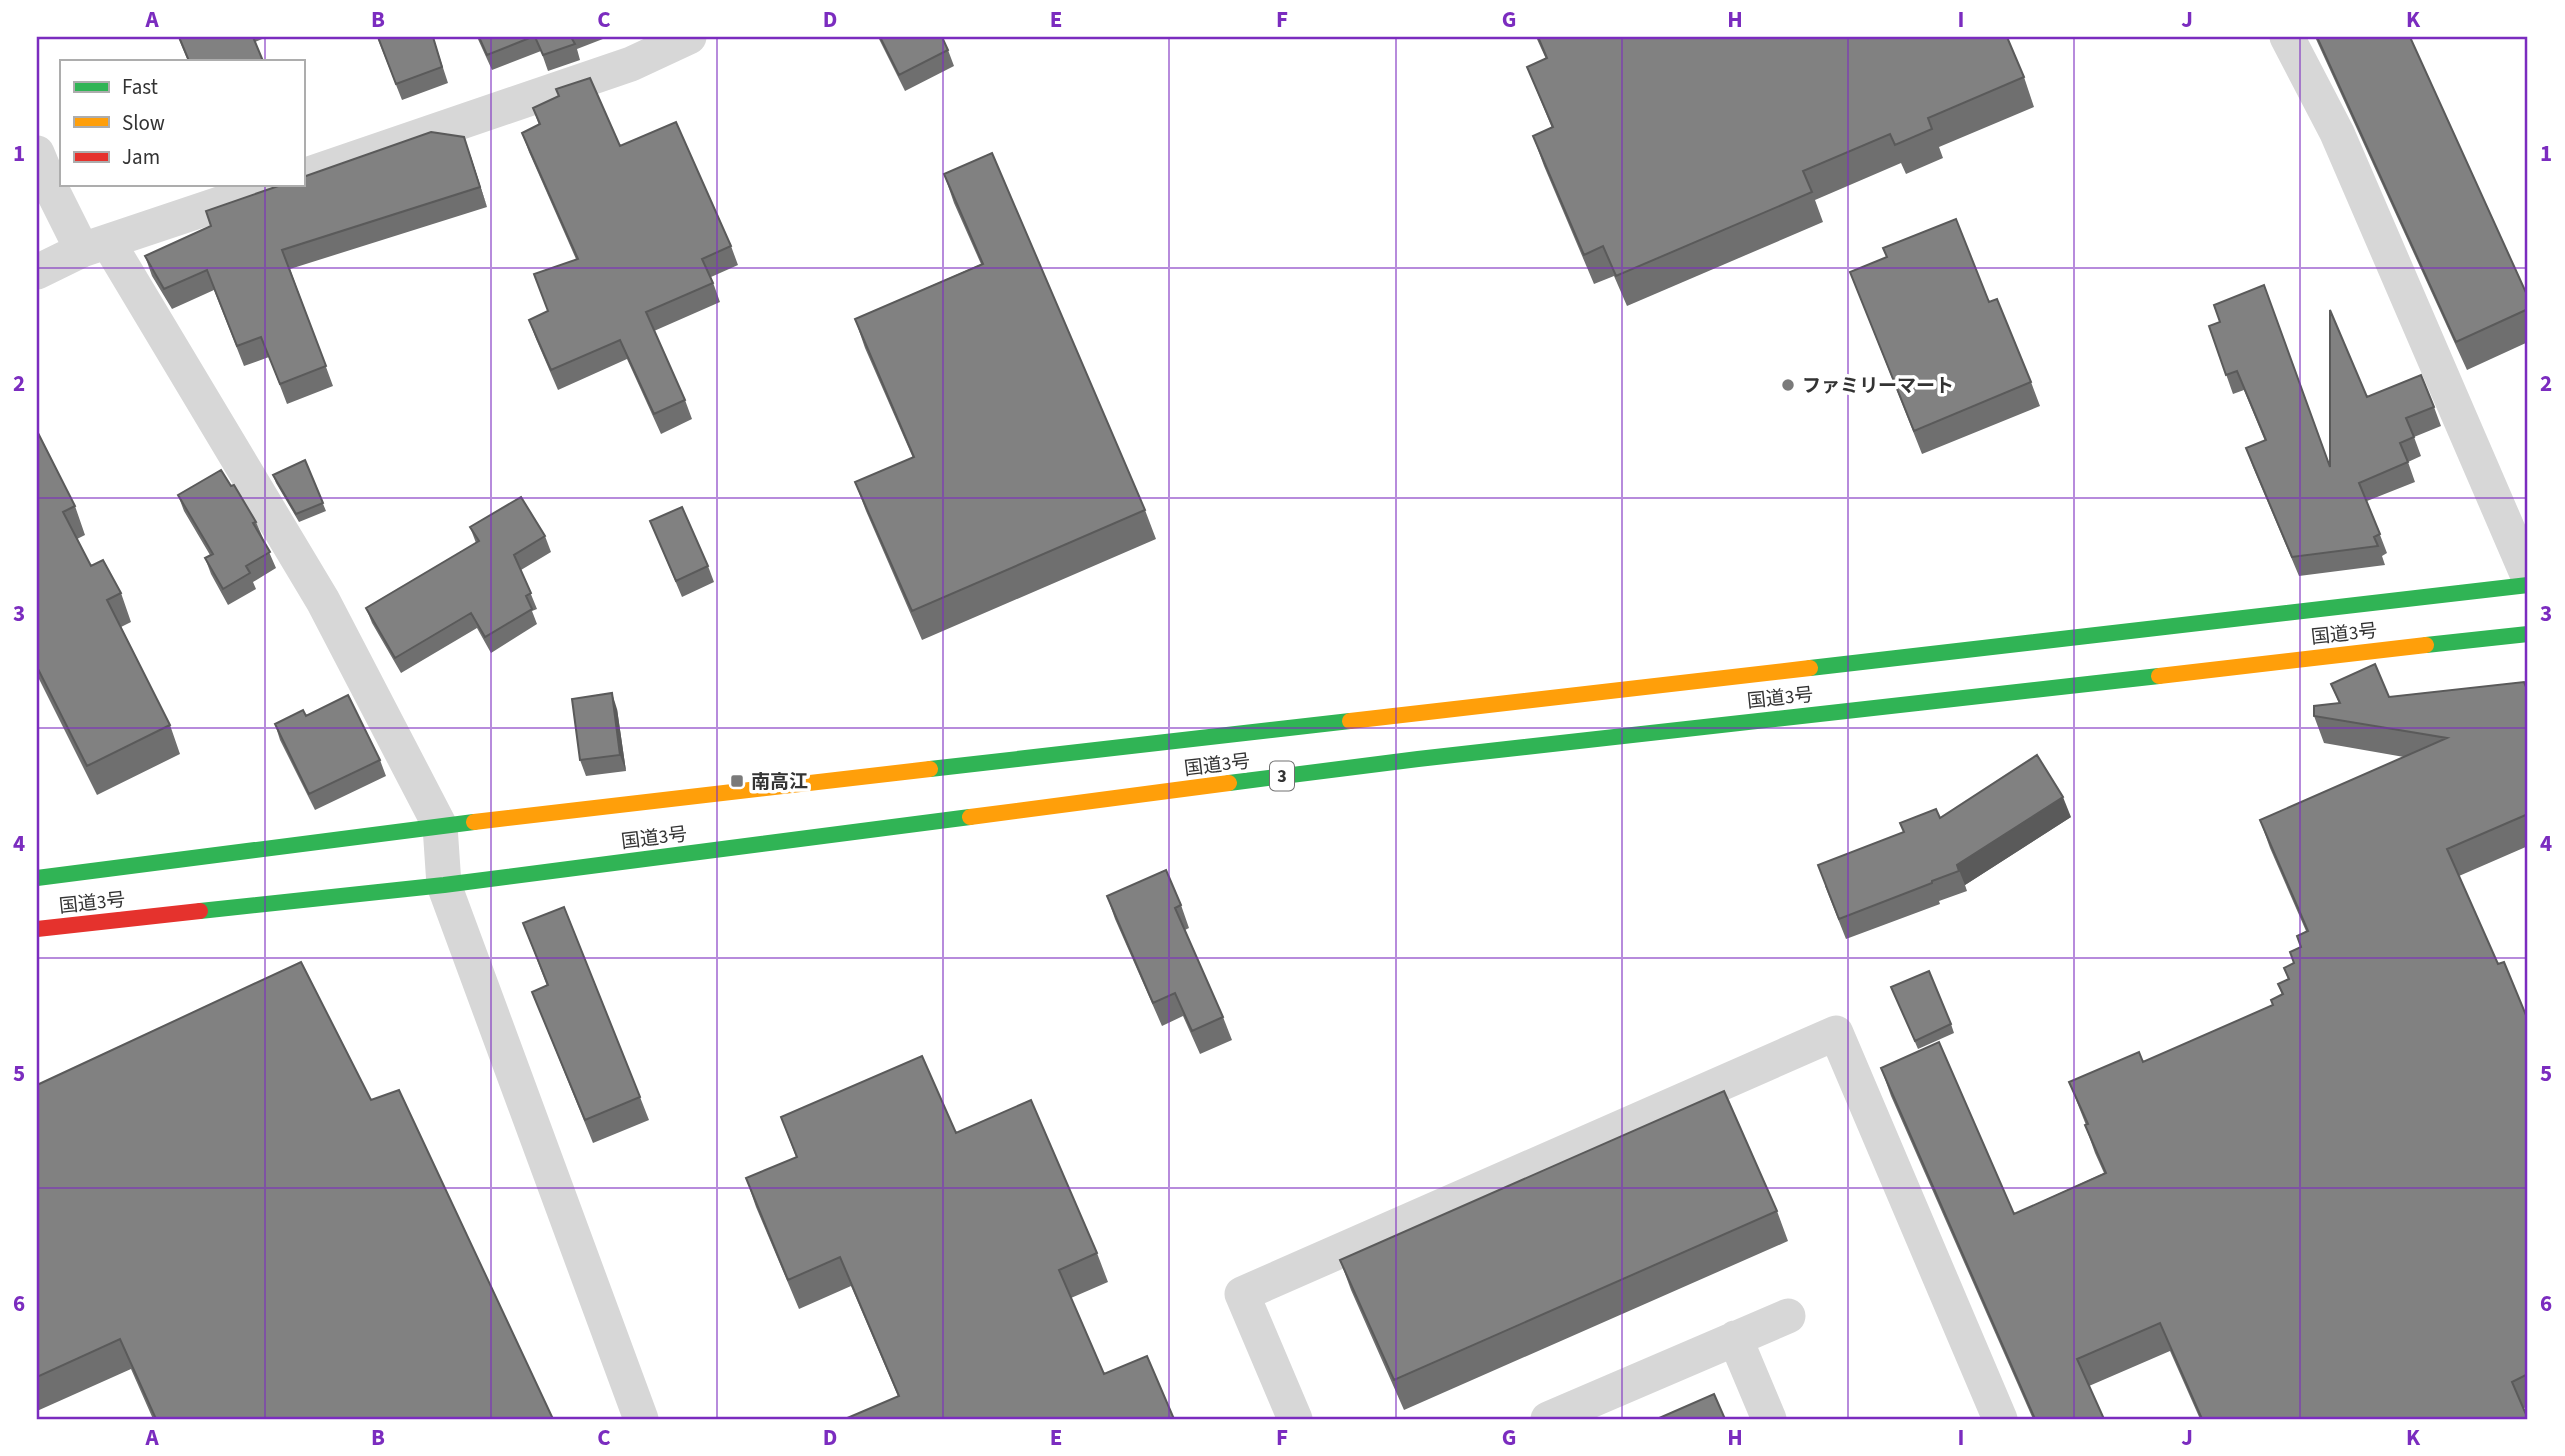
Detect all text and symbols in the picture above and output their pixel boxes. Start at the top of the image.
text: A [144,3,159,36]
text: B [371,3,385,36]
text: C [597,3,611,36]
text: D [823,3,837,36]
text: E [1050,3,1062,36]
text: F [1276,3,1288,36]
text: G [1502,3,1516,36]
text: H [1727,3,1743,36]
text: I [1958,3,1964,36]
text: J [2181,3,2193,36]
text: K [2406,3,2421,36]
legend [60,60,304,186]
text: Fast [122,72,158,102]
text: Slow [122,108,165,138]
text: 1 [13,137,25,170]
text: 1 [2540,137,2552,170]
text: Jam [122,142,160,172]
text: 2 [13,367,25,400]
text: 2 [2540,367,2552,400]
place label: ファミリーマート [1802,373,1954,400]
marker: ファミリーマート [1780,377,1796,393]
text: 3 [13,597,25,630]
text: 3 [2540,597,2552,630]
street label: 国道3号 [2310,618,2379,651]
street label: 国道3号 [1746,682,1815,715]
street label: 国道3号 [1183,748,1252,783]
road number: 3 [1270,762,1294,790]
place label: 南高江 [751,769,808,796]
marker: 南高江 [729,773,745,789]
street label: 国道3号 [620,821,689,856]
text: 4 [13,827,25,860]
text: 4 [2540,827,2552,860]
street label: 国道3号 [58,887,127,920]
text: 5 [13,1057,25,1090]
text: 5 [2540,1057,2552,1090]
text: 6 [13,1287,25,1320]
text: 6 [2540,1287,2552,1320]
text: A [144,1421,159,1454]
text: B [371,1421,385,1454]
text: C [597,1421,611,1454]
text: D [823,1421,837,1454]
text: E [1050,1421,1062,1454]
text: F [1276,1421,1288,1454]
text: G [1502,1421,1516,1454]
text: H [1727,1421,1743,1454]
text: I [1958,1421,1964,1454]
text: J [2181,1421,2193,1454]
text: K [2406,1421,2421,1454]

